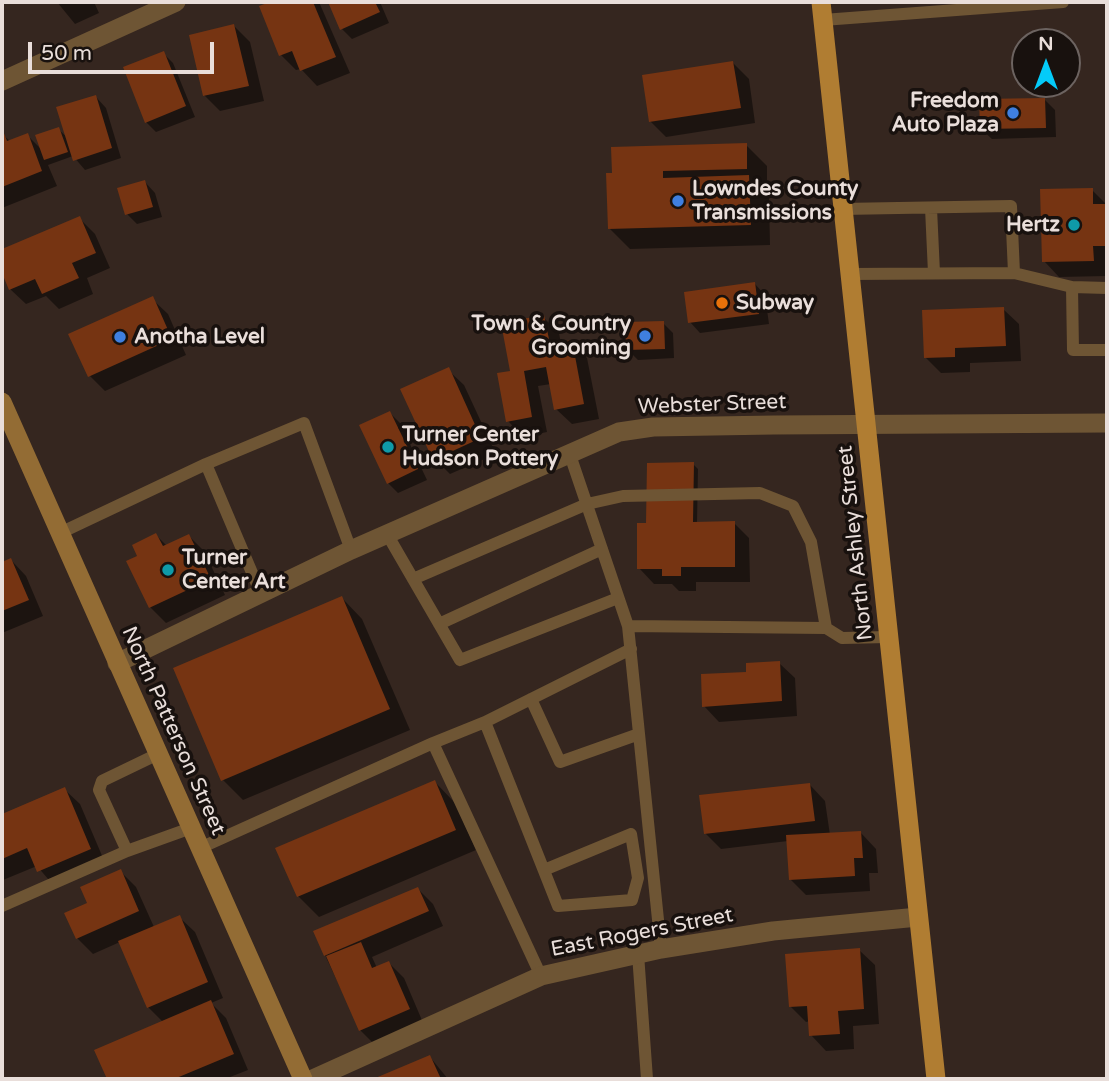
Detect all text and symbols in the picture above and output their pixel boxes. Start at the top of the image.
scale bar [32,28,217,72]
north arrow [1011,28,1081,98]
text: N [1038,33,1054,55]
text: 50 m [41,41,92,66]
place label: Freedom Auto Plaza [891,88,999,138]
marker: Freedom Auto Plaza [1005,105,1021,121]
place label: Lowndes County Transmissions [692,176,858,226]
marker: Lowndes County Transmissions [670,193,686,209]
place label: Hertz [1006,212,1060,238]
marker: Hertz [1066,217,1082,233]
place label: Subway [736,290,814,316]
marker: Subway [714,295,730,311]
place label: Town & Country Grooming [472,311,631,361]
place label: Anotha Level [134,324,265,350]
marker: Town & Country Grooming [637,328,653,344]
marker: Anotha Level [112,329,128,345]
street label: Webster Street [637,390,787,420]
place label: Turner Center Hudson Pottery [402,422,558,472]
marker: Turner Center Hudson Pottery [380,439,396,455]
street label: North Ashley Street [833,444,879,642]
place label: Turner Center Art [182,545,286,595]
marker: Turner Center Art [160,562,176,578]
street label: North Patterson Street [116,623,230,839]
street label: East Rogers Street [549,903,735,963]

